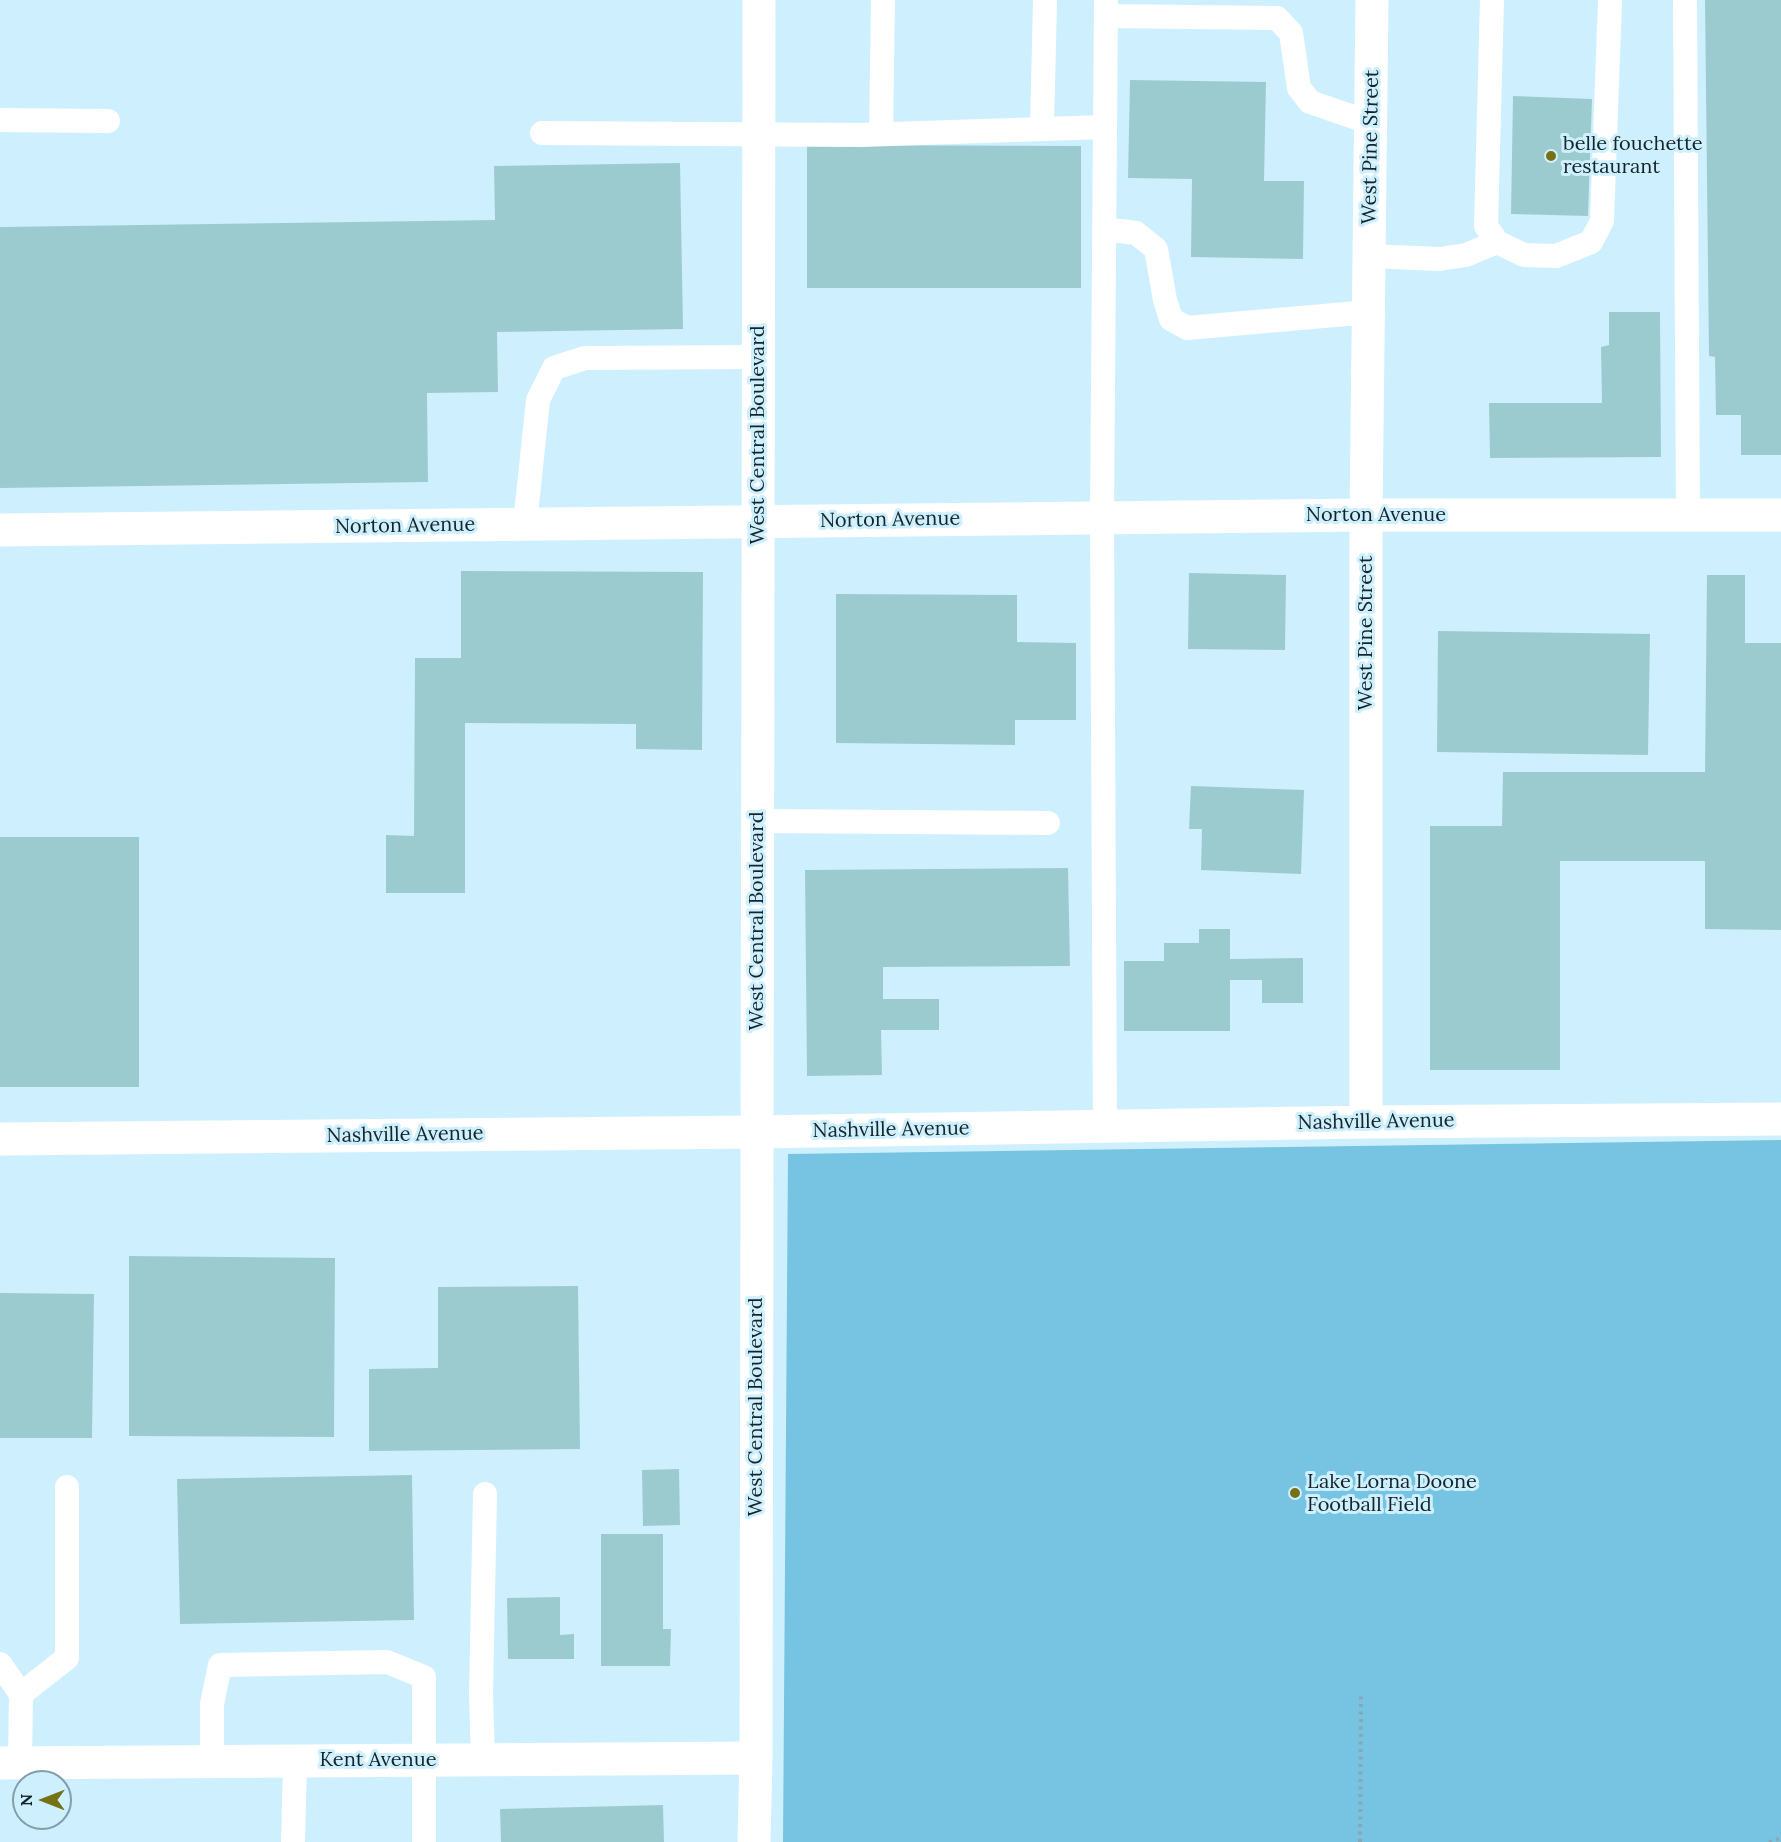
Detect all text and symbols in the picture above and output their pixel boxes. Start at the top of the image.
street label: West Pine Street [1358,69,1384,225]
place label: belle fouchette restaurant [1563,132,1703,179]
marker: belle fouchette restaurant [1544,149,1558,163]
street label: West Central Boulevard [746,325,770,545]
street label: Norton Avenue [1306,503,1446,527]
street label: Norton Avenue [820,507,960,533]
street label: Norton Avenue [335,513,475,539]
street label: West Pine Street [1354,556,1378,710]
street label: West Central Boulevard [745,811,769,1031]
street label: Nashville Avenue [1297,1109,1455,1135]
street label: Nashville Avenue [812,1117,970,1143]
street label: Nashville Avenue [326,1122,484,1148]
street label: West Central Boulevard [744,1297,768,1517]
place label: Lake Lorna Doone Football Field [1307,1470,1477,1517]
marker: Lake Lorna Doone Football Field [1288,1486,1302,1500]
street label: Kent Avenue [319,1748,437,1772]
north arrow [12,1770,72,1830]
text: N [16,1794,36,1806]

